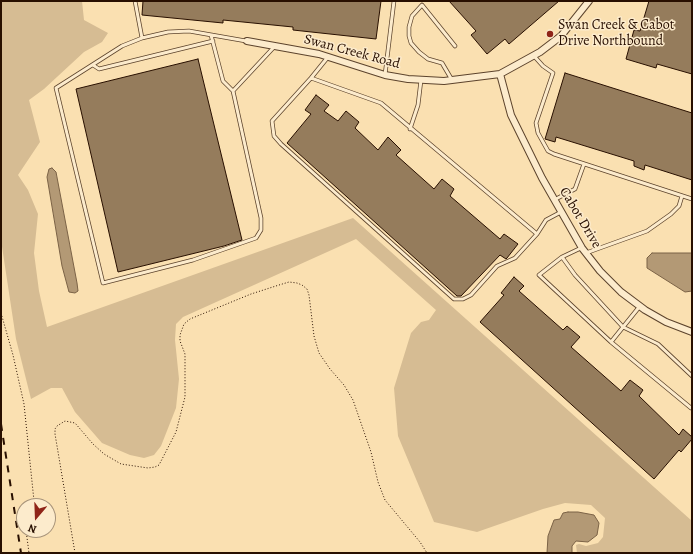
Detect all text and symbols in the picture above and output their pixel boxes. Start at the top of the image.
place label: Swan Creek & Cabot Drive Northbound [558,18,674,50]
marker: Swan Creek & Cabot Drive Northbound [545,29,555,39]
street label: Swan Creek Road [302,31,402,73]
street label: Cabot Drive [555,184,605,252]
north arrow [16,498,56,538]
text: N [26,520,38,537]

